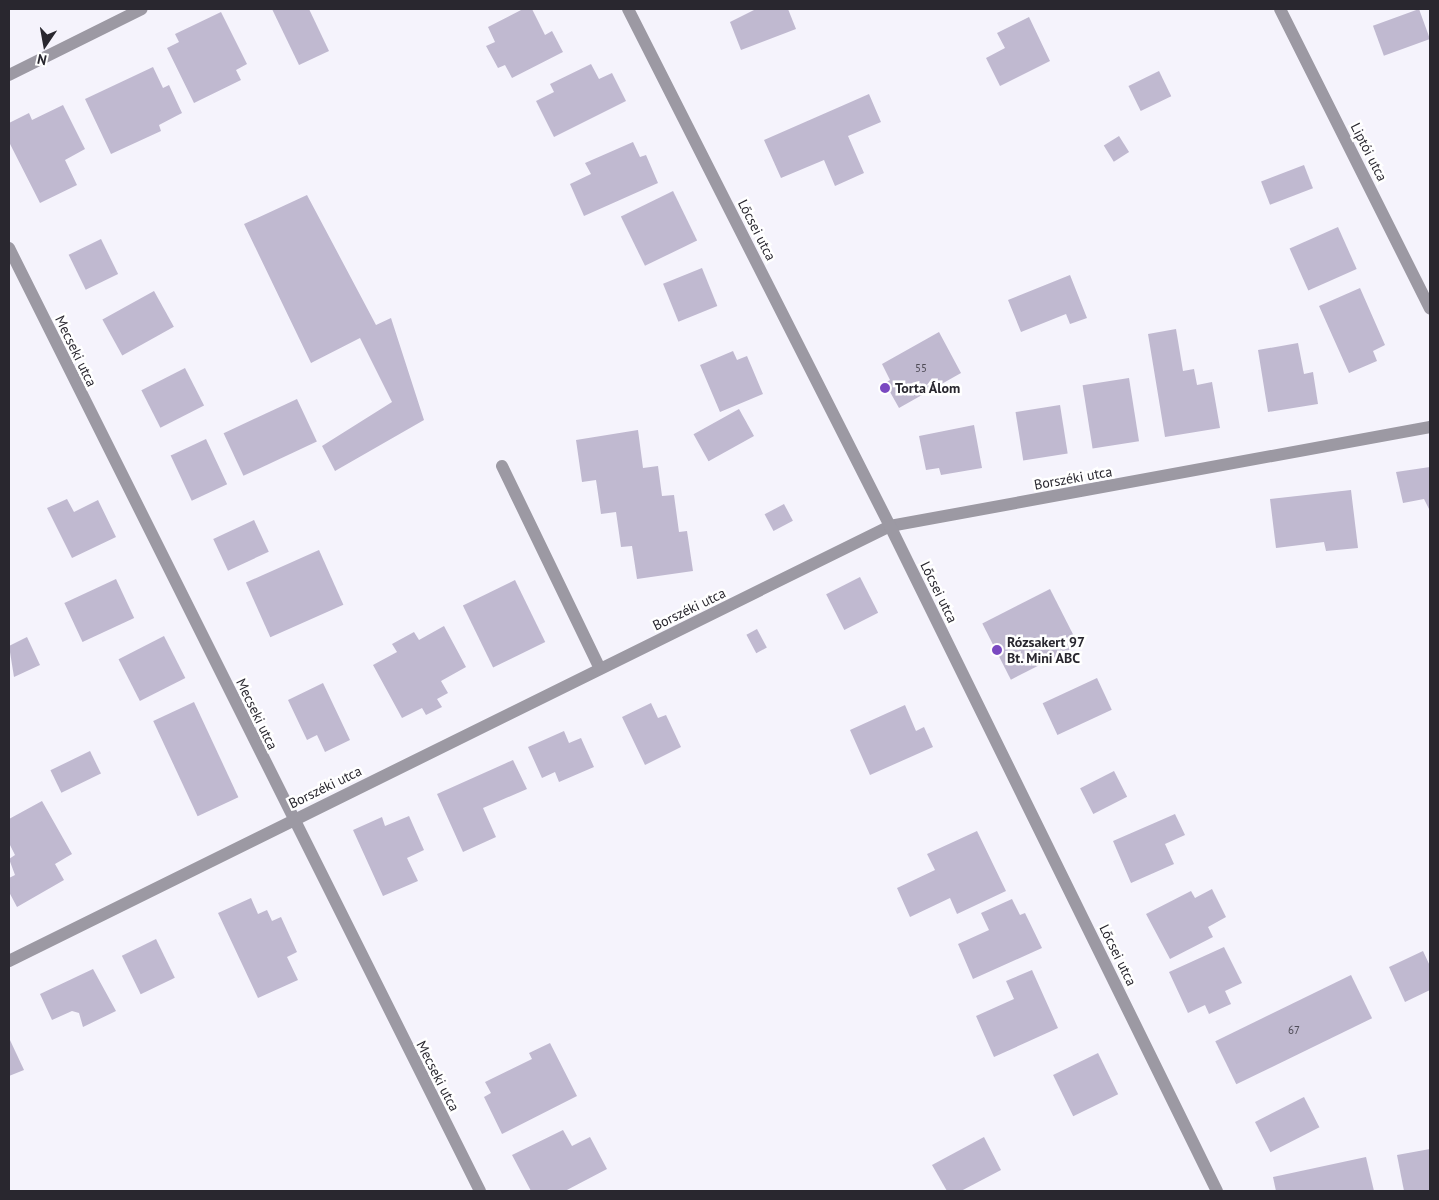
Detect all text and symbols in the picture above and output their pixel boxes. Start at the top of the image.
north arrow [20,20,70,70]
text: N [36,50,48,69]
street label: Liptói utca [1347,120,1391,184]
street label: Lőcsei utca [735,197,779,263]
street label: Mecseki utca [52,313,100,389]
house number: 55 [915,361,927,375]
place label: Torta Álom [895,380,961,396]
marker: Torta Álom [879,382,891,394]
street label: Borszéki utca [1033,463,1113,493]
street label: Lőcsei utca [917,559,961,625]
street label: Borszéki utca [650,584,728,634]
place label: Rózsakert 97 Bt. Mini ABC [1007,634,1085,666]
marker: Rózsakert 97 Bt. Mini ABC [991,644,1003,656]
street label: Mecseki utca [233,676,281,752]
street label: Borszéki utca [286,762,364,812]
street label: Lőcsei utca [1096,922,1140,988]
house number: 67 [1288,1023,1300,1037]
street label: Mecseki utca [413,1038,463,1114]

